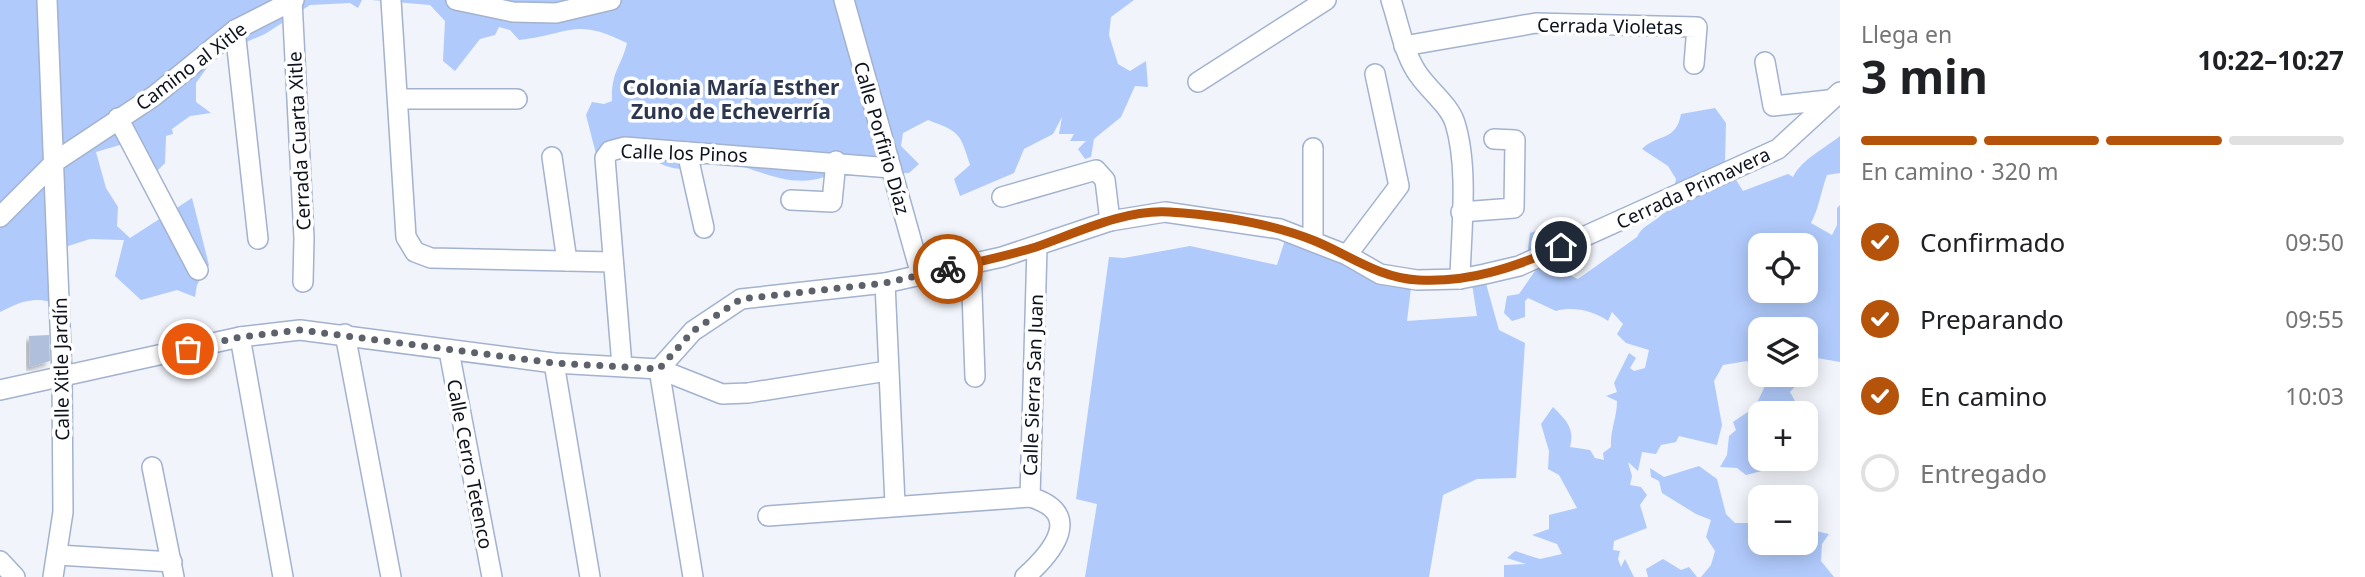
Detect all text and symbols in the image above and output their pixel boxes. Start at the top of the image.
street label: Cerrada Violetas [1537,12,1683,40]
street label: Camino al Xitle [130,16,252,116]
text: Llega en [1861,18,1952,50]
text: 10:22–10:27 [2197,42,2344,78]
text: 3 min [1861,45,1988,107]
street label: Cerrada Cuarta Xitle [281,51,317,231]
street label: Calle Porfirio Díaz [848,58,916,218]
district label: Colonia María Esther Zuno de Echeverría [622,73,840,125]
street label: Calle los Pinos [620,138,748,168]
street label: Cerrada Primavera [1612,141,1774,235]
text: En camino · 320 m [1861,155,2059,187]
pin [1531,217,1591,277]
icon: check [1861,223,1899,261]
text: Confirmado [1920,224,2065,260]
text: 09:50 [2285,226,2344,258]
icon: home [1542,228,1580,266]
map controls [1748,233,1818,555]
button: locate [1748,233,1818,303]
courier [913,234,983,304]
icon: bike [929,250,967,288]
street label: Calle Sierra San Juan [1017,294,1049,476]
street label: Calle Xitle Jardín [47,297,75,441]
icon: check [1861,300,1899,338]
text: Preparando [1920,301,2064,337]
text: 09:55 [2285,303,2344,335]
button: layers [1748,317,1818,387]
pin [158,319,218,379]
icon: bag [169,330,207,368]
street label: Calle Cerro Tetenco [441,377,499,551]
icon: check [1861,377,1899,415]
text: En camino [1920,378,2047,414]
text: 10:03 [2285,380,2344,412]
button: + [1748,401,1818,471]
text: Entregado [1920,455,2047,491]
button: − [1748,485,1818,555]

